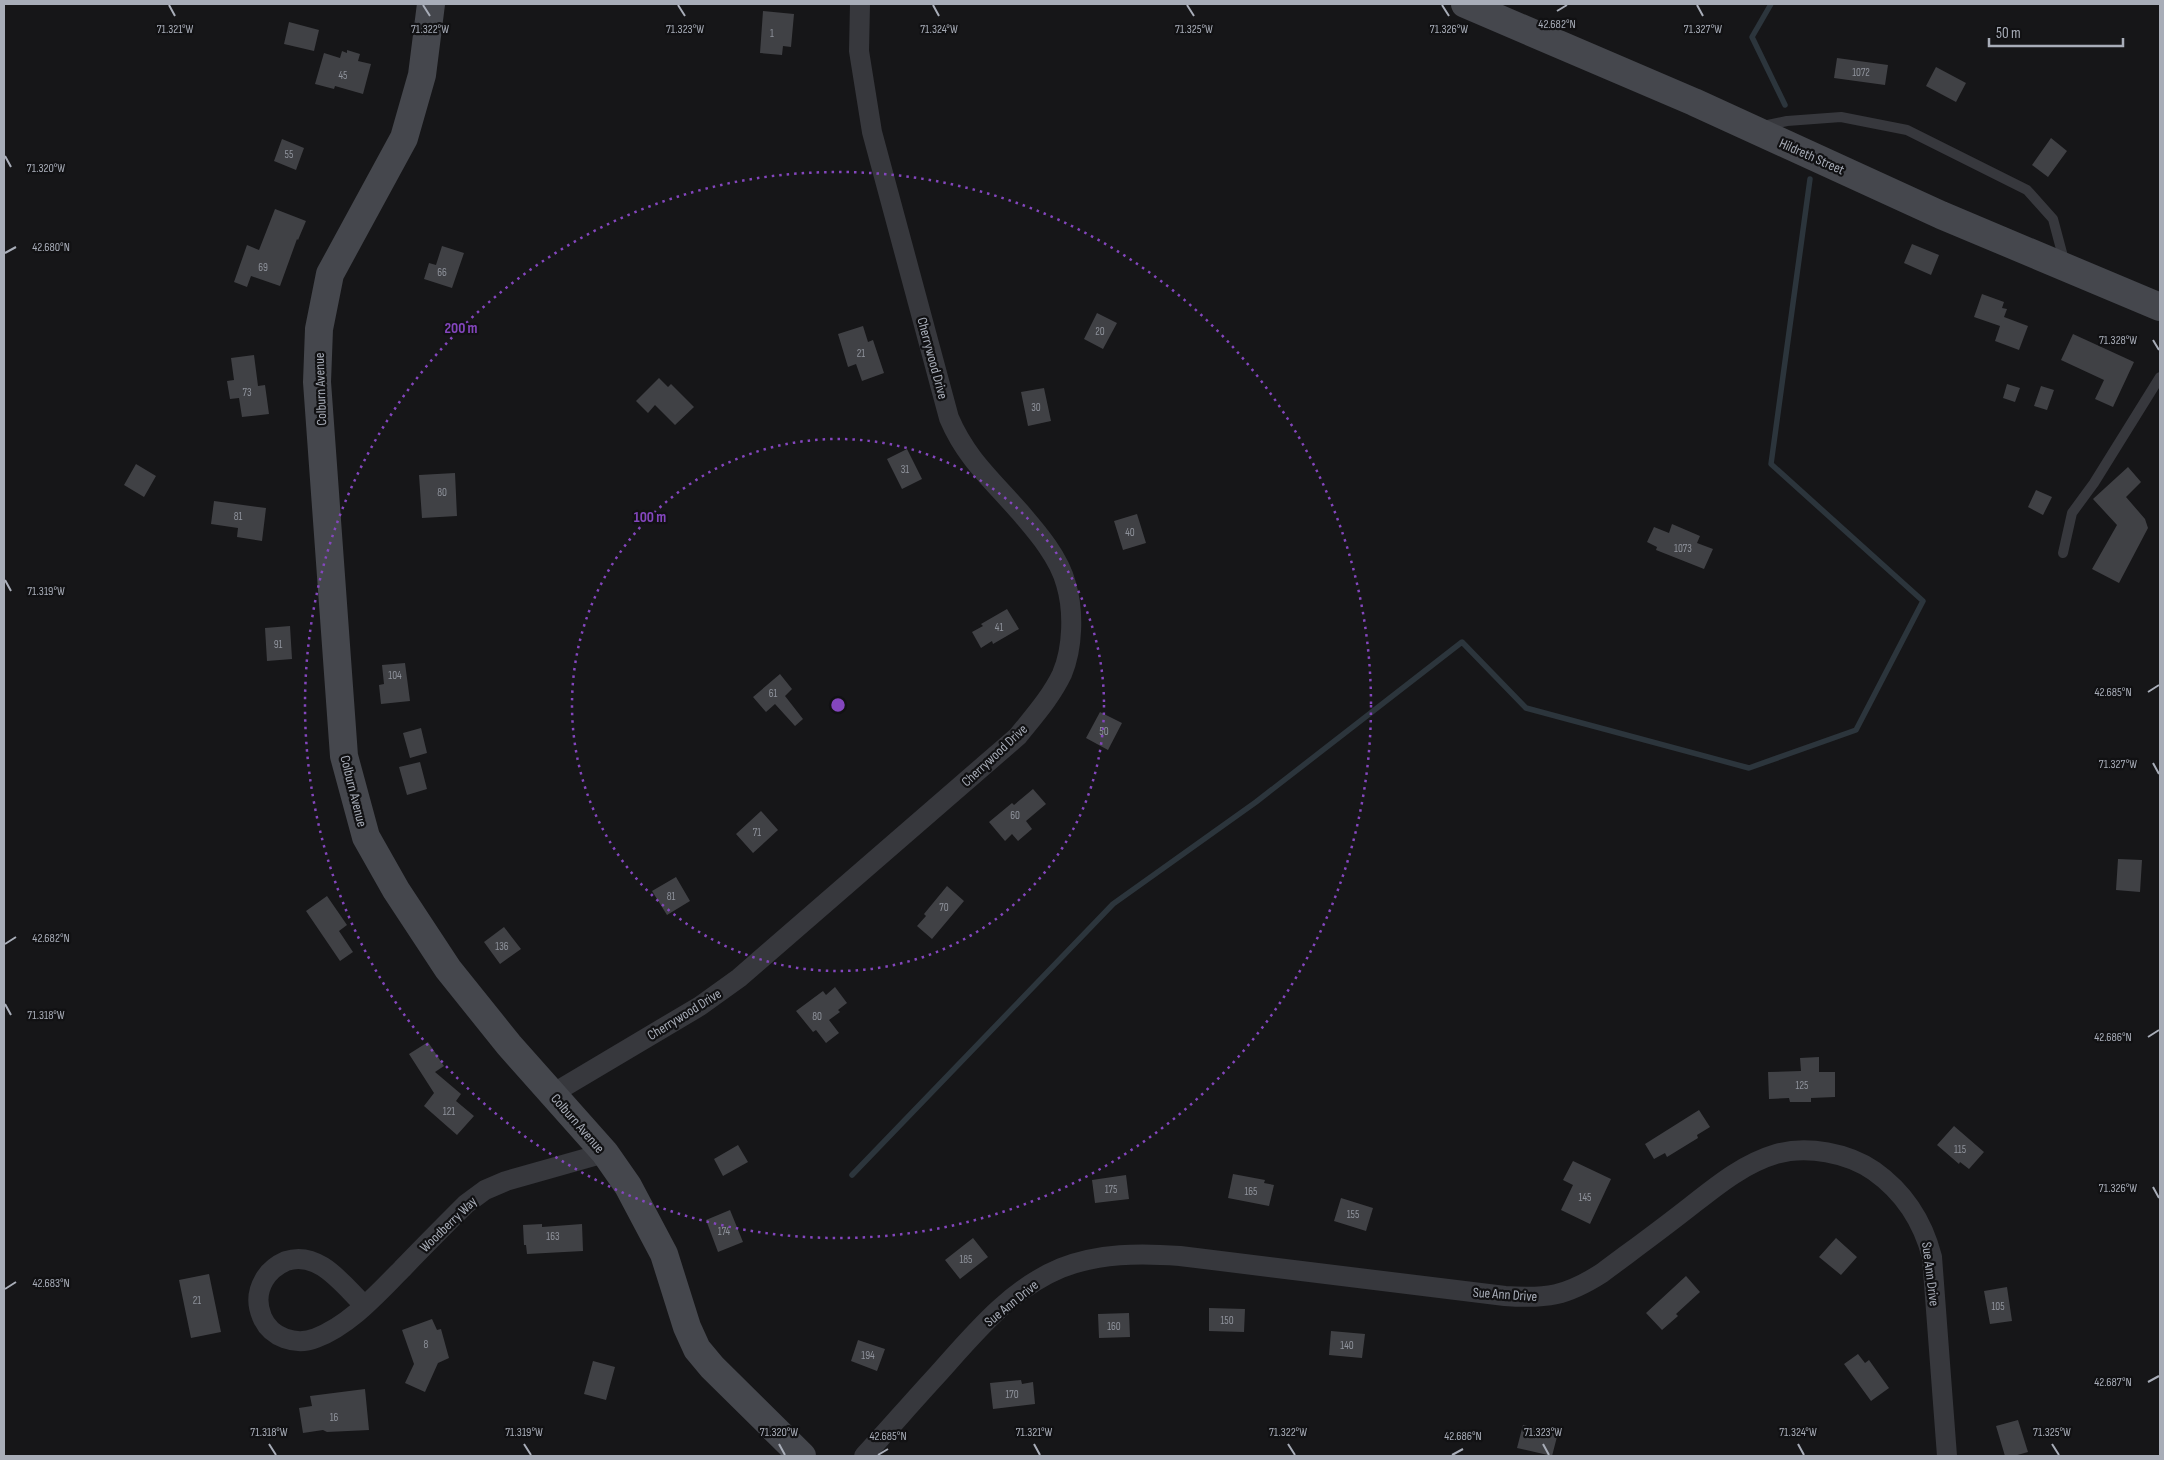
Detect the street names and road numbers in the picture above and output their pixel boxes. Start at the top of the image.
street label: Hildreth Street [1777,135,1847,178]
street label: Cherrywood Drive [913,315,952,401]
street label: Colburn Avenue [311,352,330,426]
street label: Cherrywood Drive [958,721,1031,790]
street label: Colburn Avenue [336,754,371,829]
street label: Cherrywood Drive [644,985,724,1044]
street label: Colburn Avenue [547,1090,608,1157]
street label: Woodberry Way [416,1192,481,1256]
street label: Sue Ann Drive [1918,1241,1943,1307]
street label: Sue Ann Drive [981,1276,1042,1330]
street label: Sue Ann Drive [1472,1284,1538,1305]

